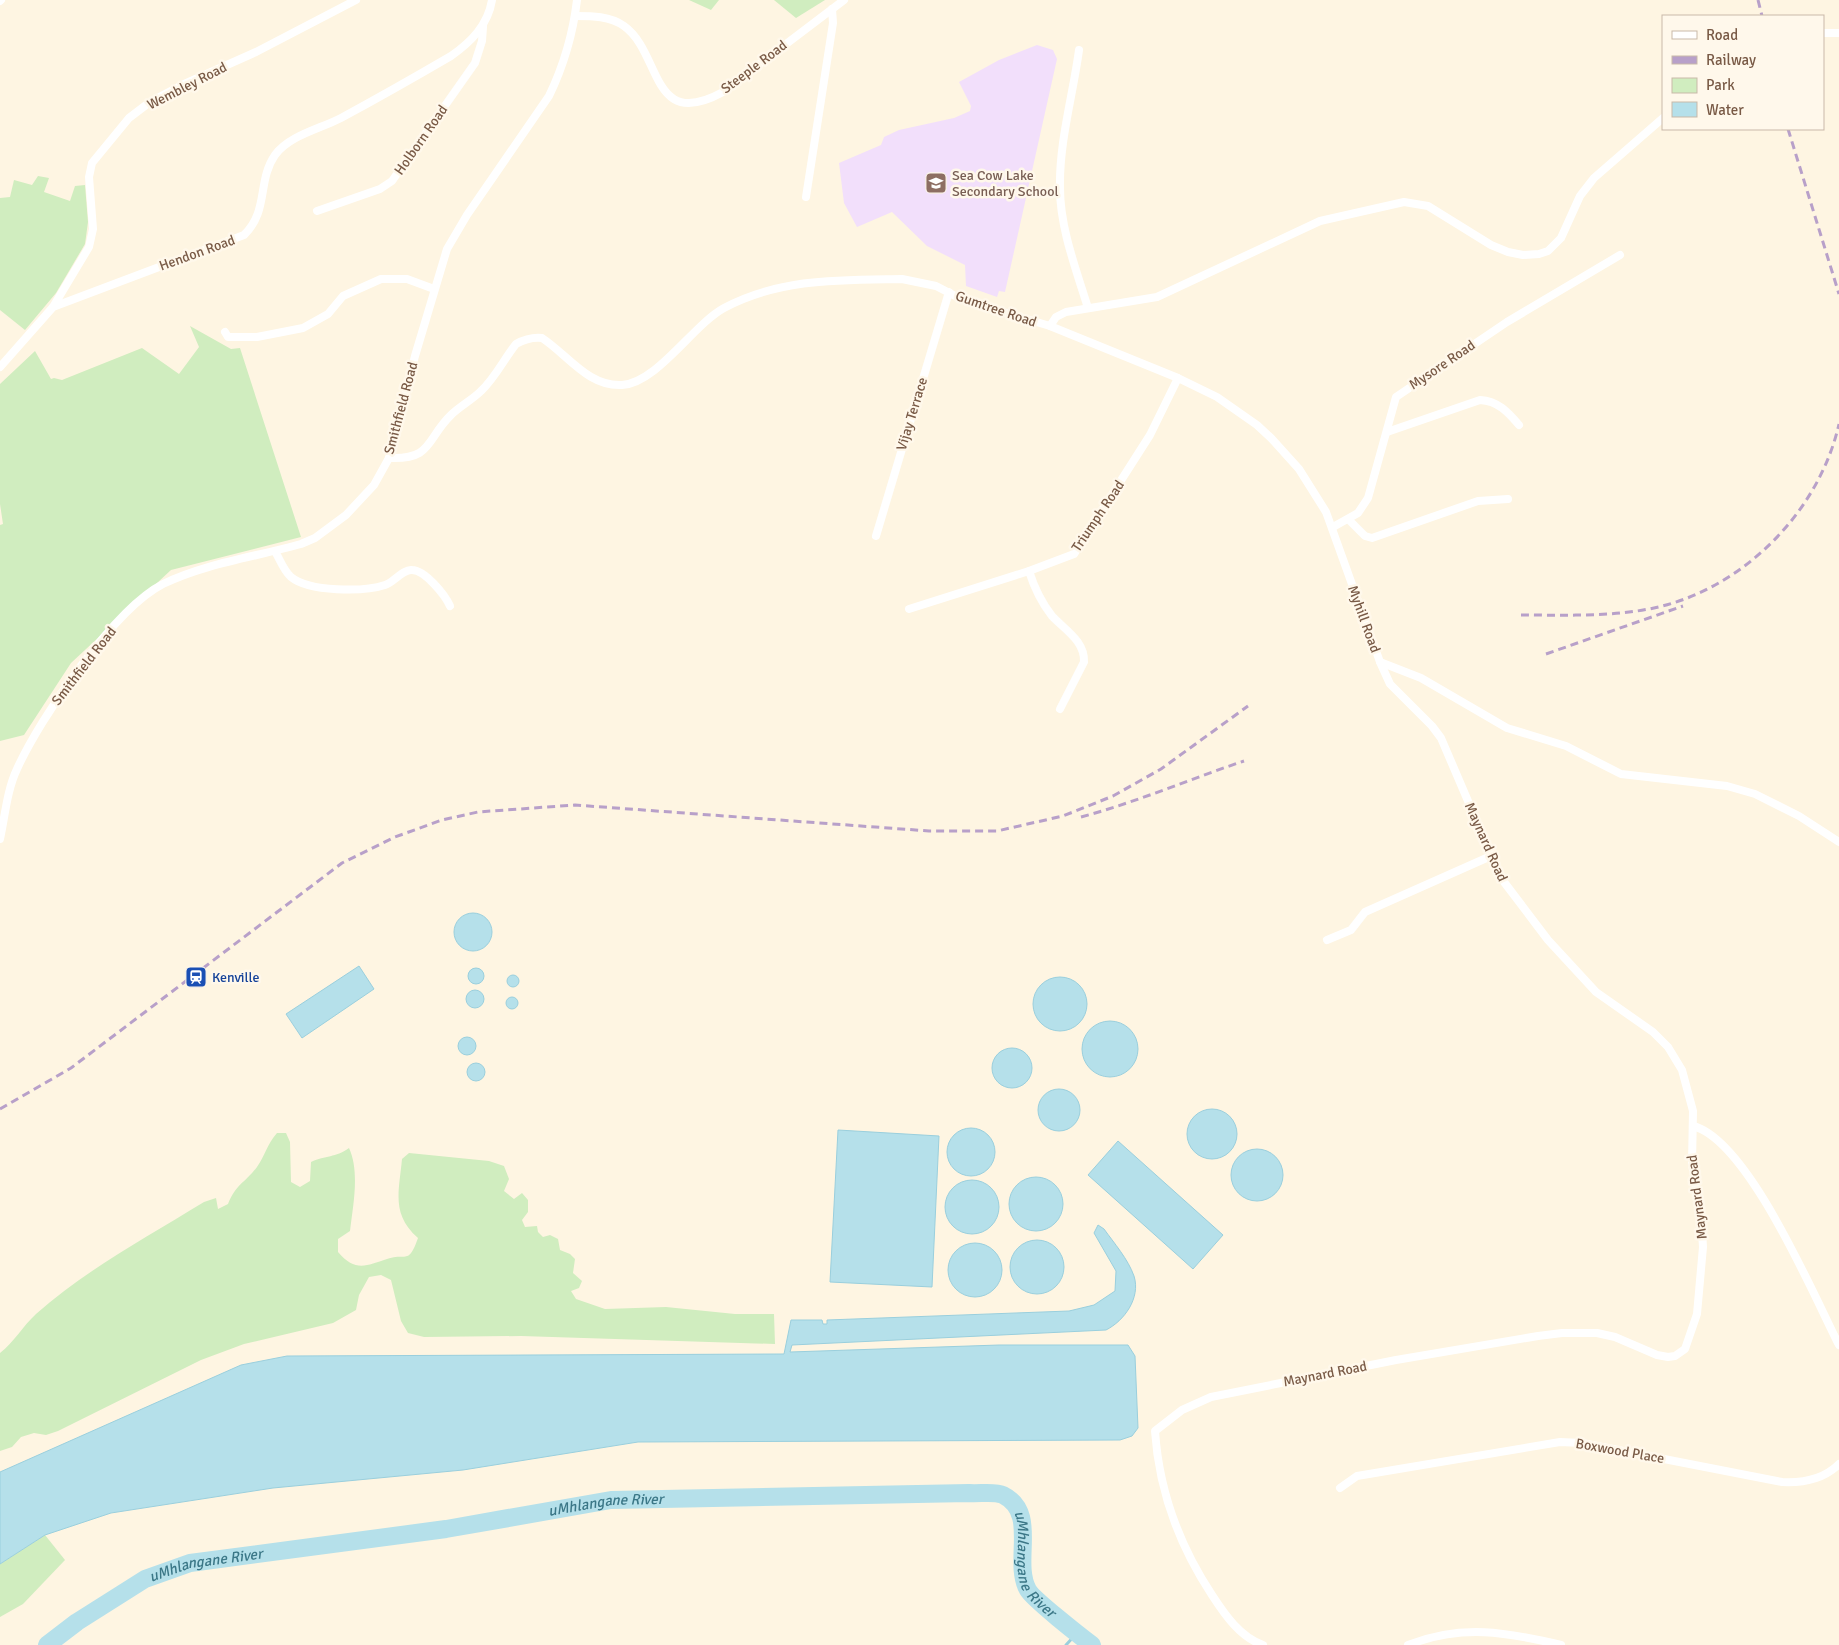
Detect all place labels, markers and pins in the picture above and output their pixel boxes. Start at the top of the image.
place label: Sea Cow Lake Secondary School [952,167,1059,200]
school or university icon: Sea Cow Lake Secondary School [924,171,948,195]
station icon: Kenville [184,965,208,989]
place label: Kenville [212,969,259,986]

